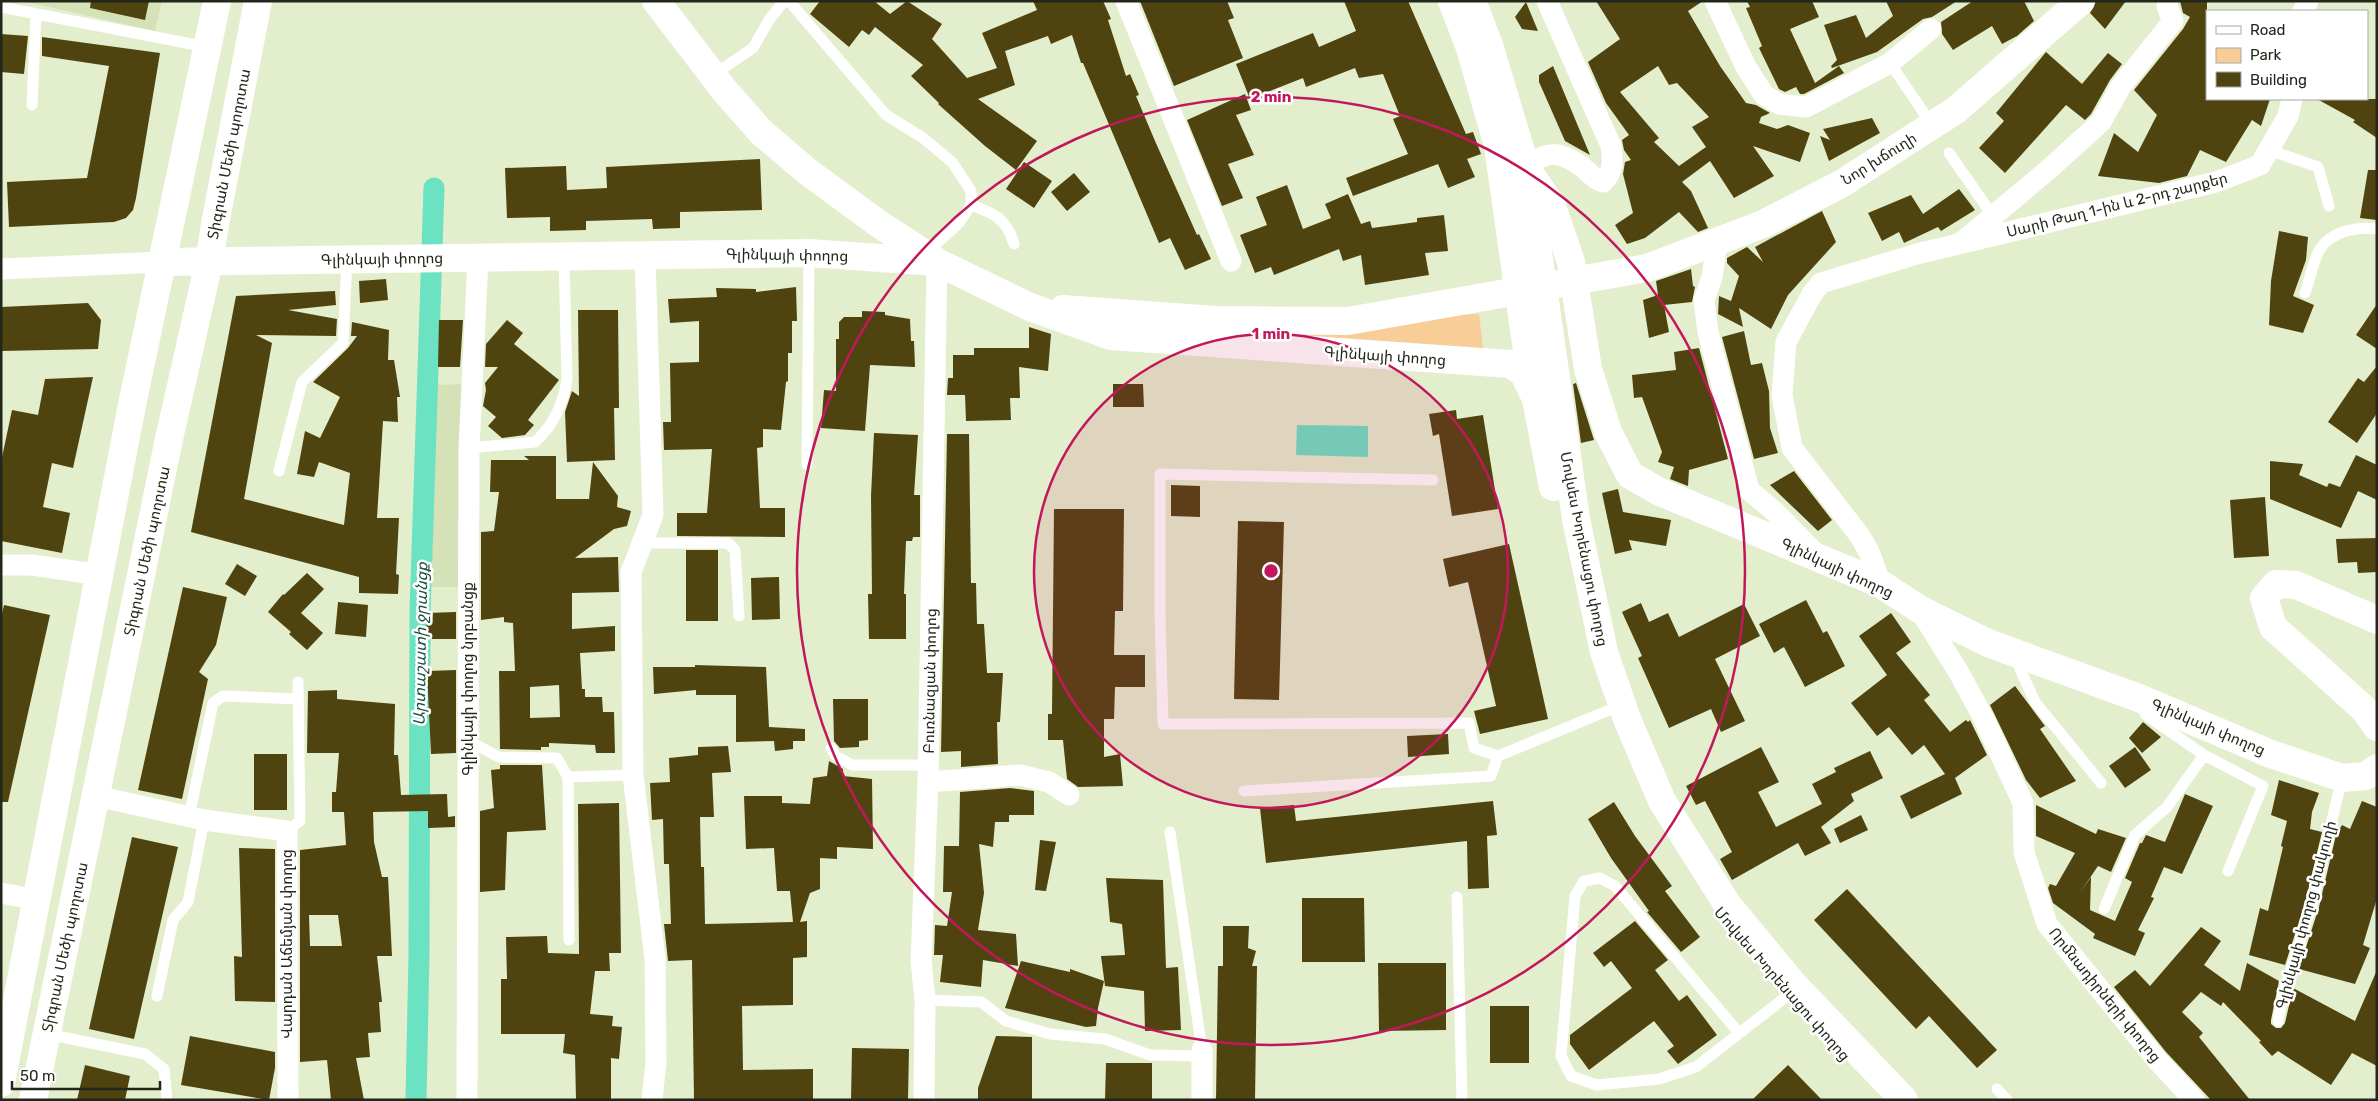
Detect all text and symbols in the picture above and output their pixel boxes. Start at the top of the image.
legend [2206,10,2368,100]
text: Road [2250,21,2286,39]
text: Park [2250,46,2281,64]
street label: Տիգրան Մեծի պողոտա [204,67,254,241]
text: Building [2250,71,2307,89]
text: 2 min [1251,88,1291,106]
street label: Նոր խճուղի [1838,129,1920,189]
street label: Սարի Թաղ 1-ին և 2-րդ շարքեր [2005,169,2229,241]
street label: Գլինկայի փողոց [726,245,848,265]
street label: Գլինկայի փողոց [321,249,443,269]
text: 1 min [1252,325,1290,343]
street label: Գլինկայի փողոց [1323,343,1447,369]
street label: Մովսես Խորենացու փողոց [1556,450,1612,648]
street label: Տիգրան Մեծի պողոտա [120,464,174,638]
street label: Գլինկայի փողոց [1778,534,1896,602]
water label: Արտաշատի ջրանցք [410,561,431,726]
centre of rings [1262,562,1280,580]
street label: Գլինկայի փողոց նրբանցք [459,582,477,776]
street label: Բուռնազյան փողոց [920,608,940,754]
street label: Գլինկայի փողոց [2148,695,2268,759]
street label: Գլինկայի փողոց փակուղի [2272,819,2340,1011]
street label: Վարդան Աճեմյան փողոց [278,849,296,1039]
street label: Տիգրան Մեծի պողոտա [38,860,92,1034]
street label: Մովսես Խորենացու փողոց [1710,903,1854,1065]
street label: Որմնադիրների փողոց [2045,924,2165,1066]
scale bar [12,1058,160,1090]
text: 50 m [20,1067,55,1085]

